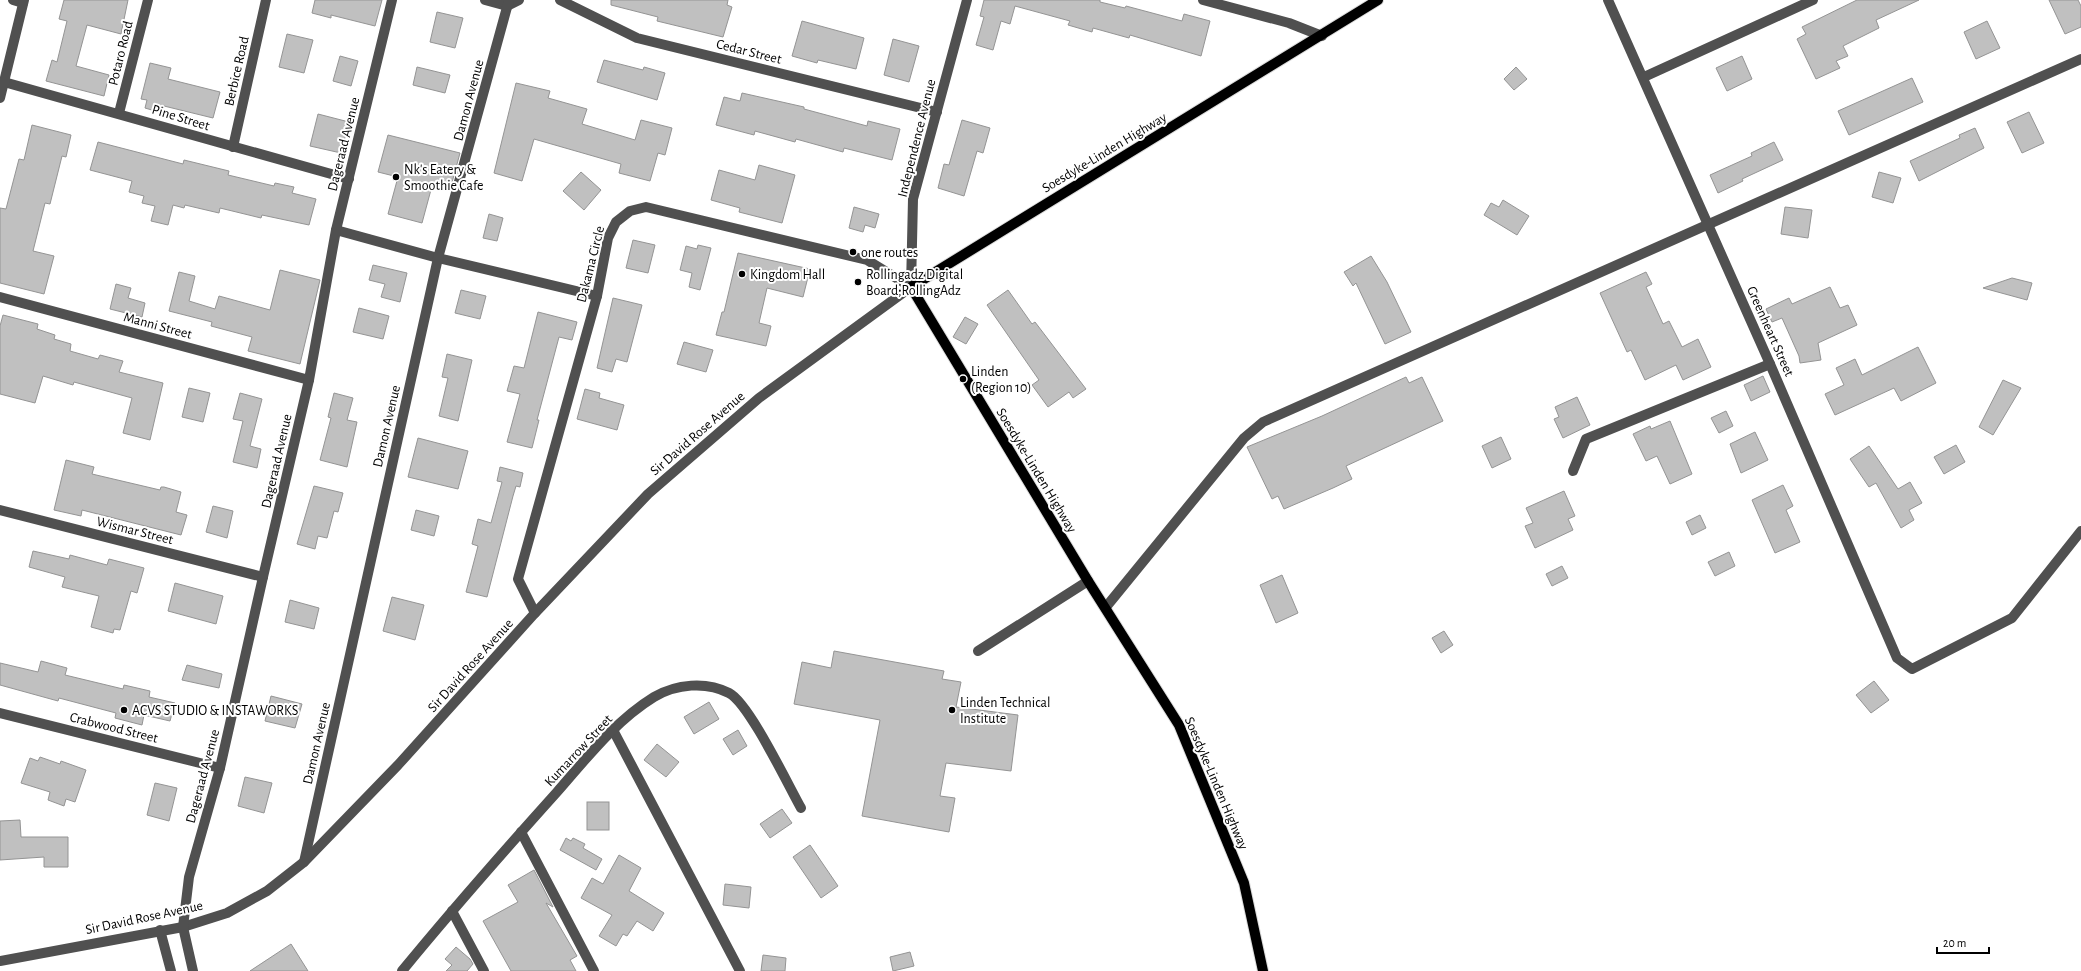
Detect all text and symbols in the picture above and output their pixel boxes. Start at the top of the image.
street label: Potaro Road [106,20,136,87]
street label: Berbice Road [222,35,252,107]
street label: Cedar Street [715,37,783,67]
street label: Damon Avenue [451,58,487,142]
street label: Independence Avenue [896,78,938,199]
street label: Dageraad Avenue [326,96,362,193]
street label: Pine Street [150,103,212,134]
street label: Soesdyke-Linden Highway [1040,110,1169,196]
place label: Nk's Eatery & Smoothie Cafe [404,163,483,193]
marker: Nk's Eatery & Smoothie Cafe [391,172,401,182]
street label: Dakama Circle [575,225,607,304]
place label: one routes [861,246,918,260]
marker: one routes [848,247,858,257]
place label: Kingdom Hall [750,268,825,282]
place label: Rollingadz Digital Board;RollingAdz [866,268,963,298]
marker: Kingdom Hall [737,269,747,279]
marker: Rollingadz Digital Board;RollingAdz [853,277,863,287]
street label: Greenheart Street [1744,284,1796,379]
street label: Manni Street [122,310,194,342]
place label: Linden (Region 10) [971,365,1032,395]
marker: Linden (Region 10) [958,374,968,384]
street label: Damon Avenue [371,384,403,469]
street label: Sir David Rose Avenue [648,389,748,478]
street label: Soesdyke-Linden Highway [993,406,1079,535]
street label: Dageraad Avenue [259,413,295,510]
street label: Wismar Street [95,515,175,547]
street label: Sir David Rose Avenue [425,616,516,715]
place label: Linden Technical Institute [960,696,1050,726]
street label: Damon Avenue [301,701,333,786]
place label: ACVS STUDIO & INSTAWORKS [132,704,298,718]
marker: ACVS STUDIO & INSTAWORKS [119,705,129,715]
marker: Linden Technical Institute [947,705,957,715]
street label: Crabwood Street [68,710,160,746]
street label: Kumarrow Street [542,712,616,789]
street label: Soesdyke-Linden Highway [1182,715,1250,852]
street label: Dageraad Avenue [184,728,222,825]
street label: Sir David Rose Avenue [84,899,204,937]
scale bar [1937,929,1989,955]
text: 20 m [1943,937,1966,949]

